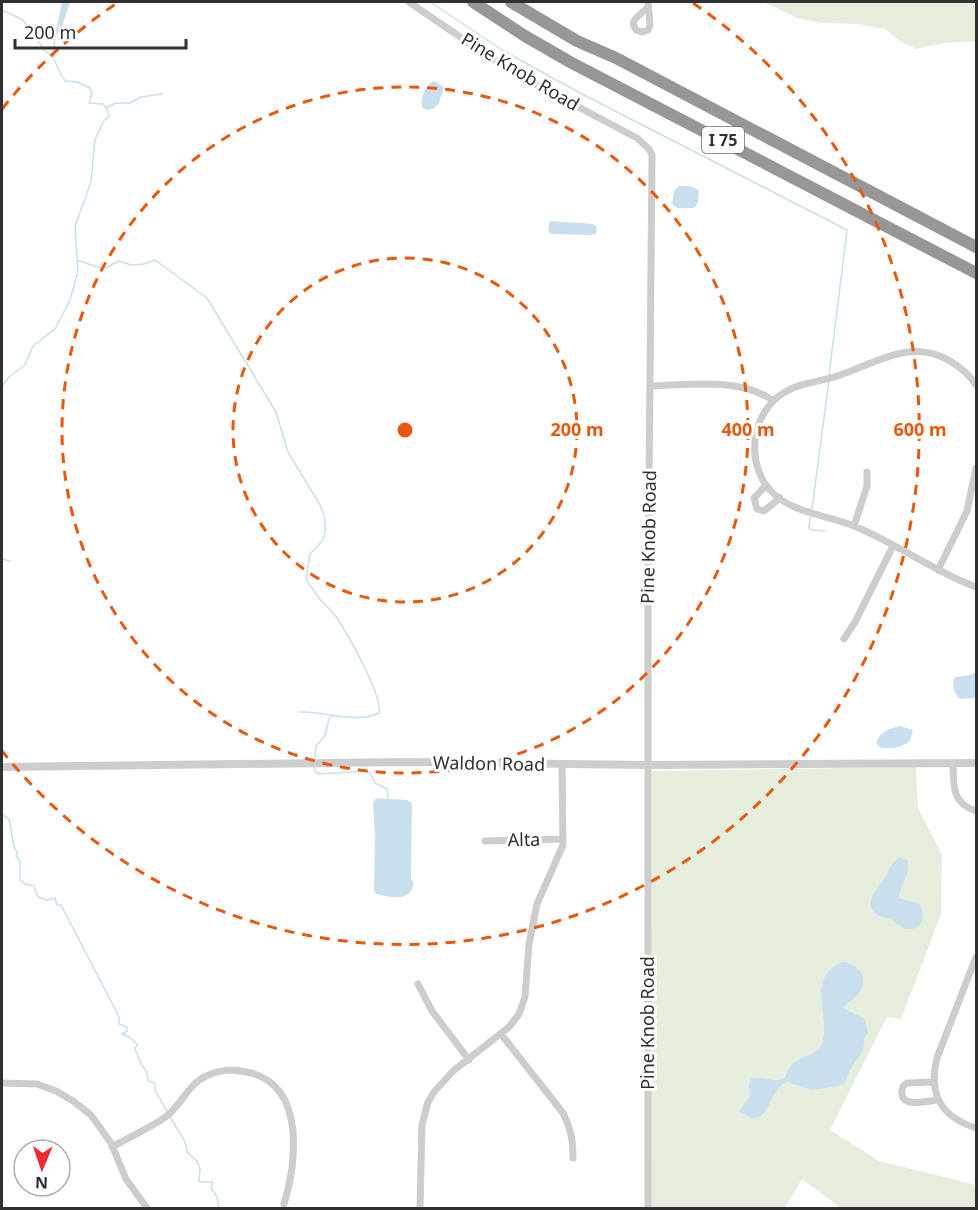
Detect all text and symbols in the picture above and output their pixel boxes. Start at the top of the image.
scale bar [15,12,186,50]
text: 200 m [24,20,76,44]
street label: Pine Knob Road [457,26,584,116]
road number: I 75 [702,127,744,153]
text: 200 m [550,417,604,441]
text: 400 m [721,417,775,441]
text: 600 m [893,417,947,441]
centre of rings [395,420,415,440]
street label: Pine Knob Road [635,470,661,604]
street label: Waldon Road [433,750,545,776]
street label: Alta [507,827,541,851]
street label: Pine Knob Road [635,956,659,1090]
north arrow [12,1138,72,1198]
text: N [35,1172,48,1194]

